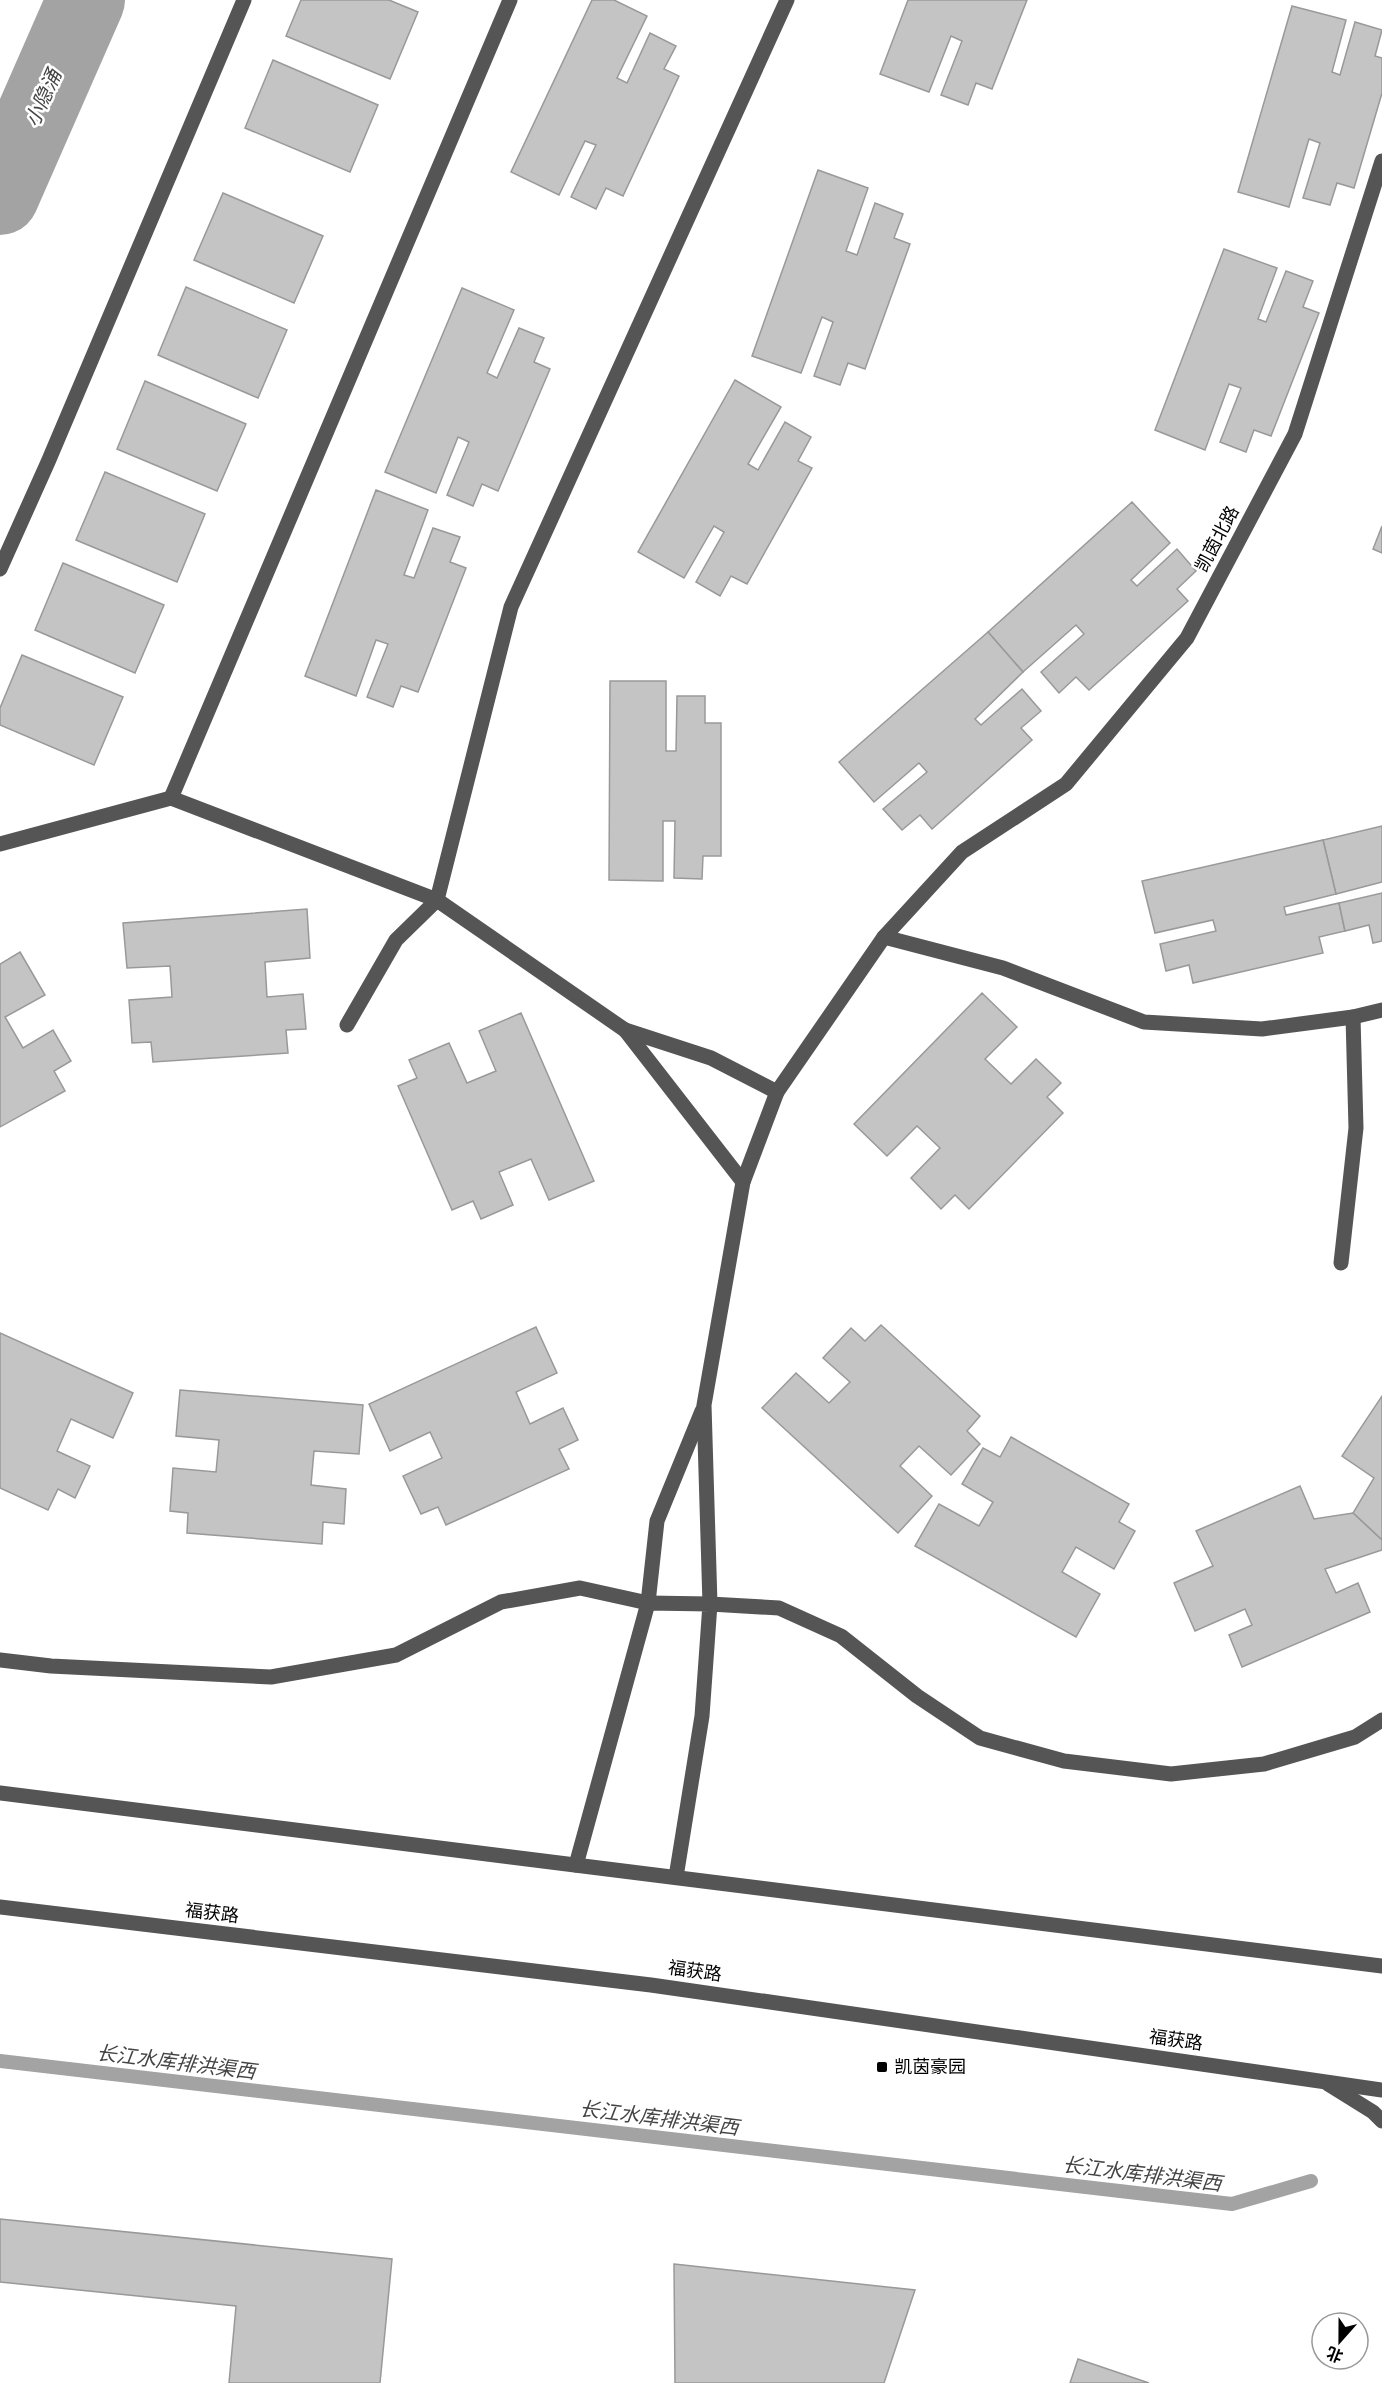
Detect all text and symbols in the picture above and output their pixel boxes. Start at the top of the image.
water label: 小隐涌 [21,64,70,132]
street label: 凯茵北路 [1191,503,1245,577]
street label: 福获路 [184,1900,240,1929]
street label: 福获路 [666,1957,723,1988]
street label: 福获路 [1147,2026,1204,2057]
water label: 长江水库排洪渠西 [95,2041,260,2087]
place label: 凯茵豪园 [894,2057,966,2080]
marker: 凯茵豪园 [875,2060,889,2074]
water label: 长江水库排洪渠西 [578,2097,743,2143]
water label: 长江水库排洪渠西 [1061,2153,1226,2199]
north arrow [1310,2311,1370,2371]
text: 北 [1324,2341,1346,2365]

